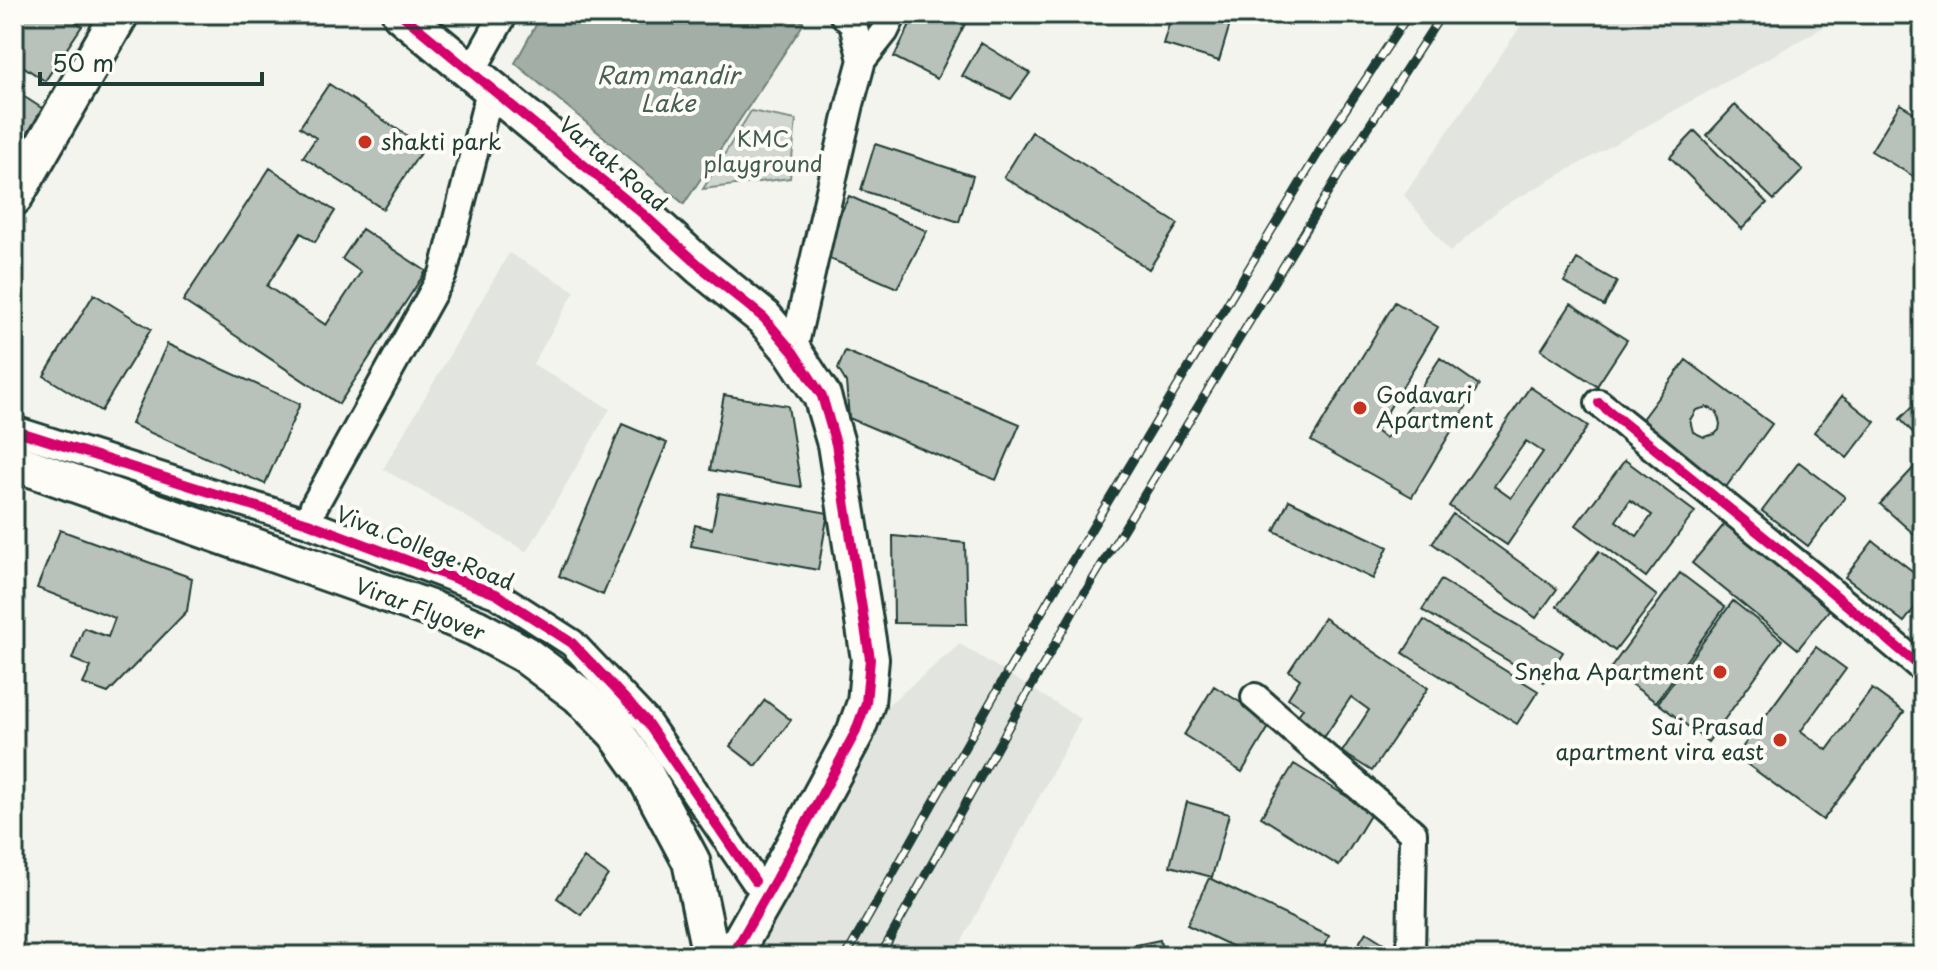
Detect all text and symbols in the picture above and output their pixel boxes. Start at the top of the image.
scale bar [40,36,262,86]
text: 50 m [52,44,114,80]
water label: Ram mandir Lake [597,56,742,120]
street label: Vartak Road [553,108,675,218]
park label: KMC playground [703,121,823,179]
place label: shakti park [381,124,501,157]
marker: shakti park [356,133,374,151]
place label: Godavari Apartment [1376,377,1493,435]
marker: Godavari Apartment [1351,399,1369,417]
street label: Viva College Road [331,496,520,597]
street label: Virar Flyover [351,568,490,648]
place label: Sneha Apartment [1514,654,1704,687]
marker: Sneha Apartment [1711,663,1729,681]
place label: Sai Prasad apartment vira east [1556,709,1764,767]
marker: Sai Prasad apartment vira east [1771,731,1789,749]

